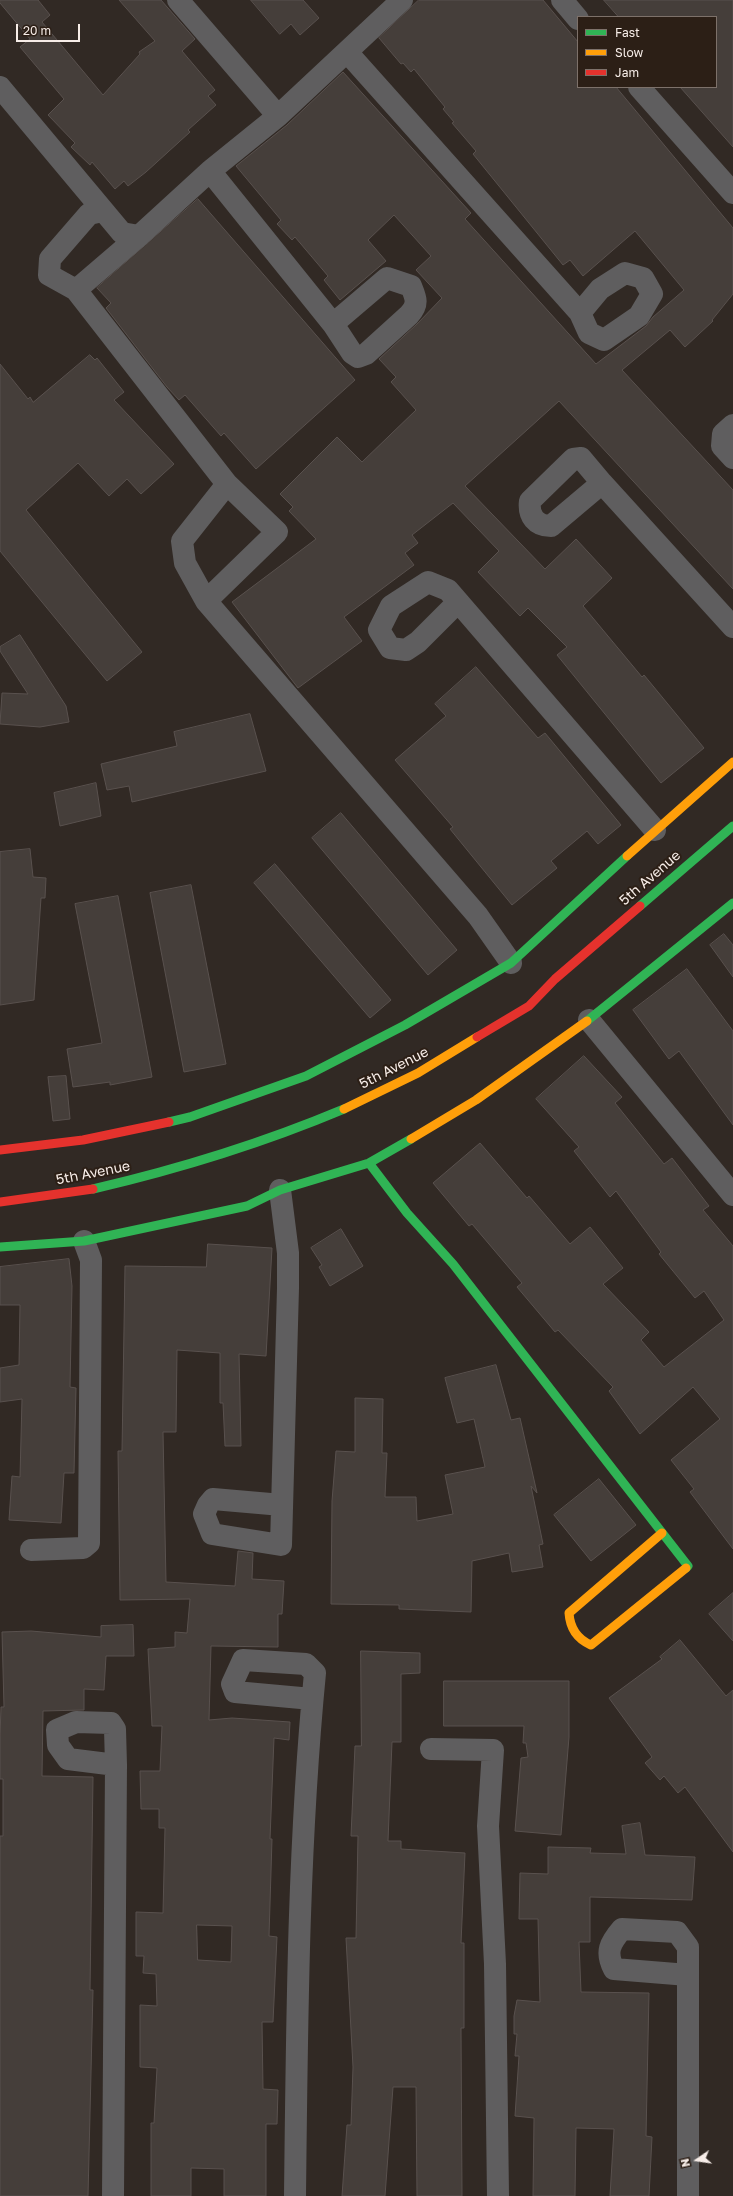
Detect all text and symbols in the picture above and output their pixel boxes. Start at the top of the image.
scale bar [18,16,82,42]
legend [577,16,717,88]
text: 20 m [23,23,51,38]
text: Fast [615,25,640,40]
text: Slow [615,45,643,60]
text: Jam [615,65,639,80]
street label: 5th Avenue [616,847,684,909]
street label: 5th Avenue [357,1043,431,1093]
street label: 5th Avenue [54,1158,132,1188]
north arrow [677,2140,717,2180]
text: N [678,2157,692,2168]

